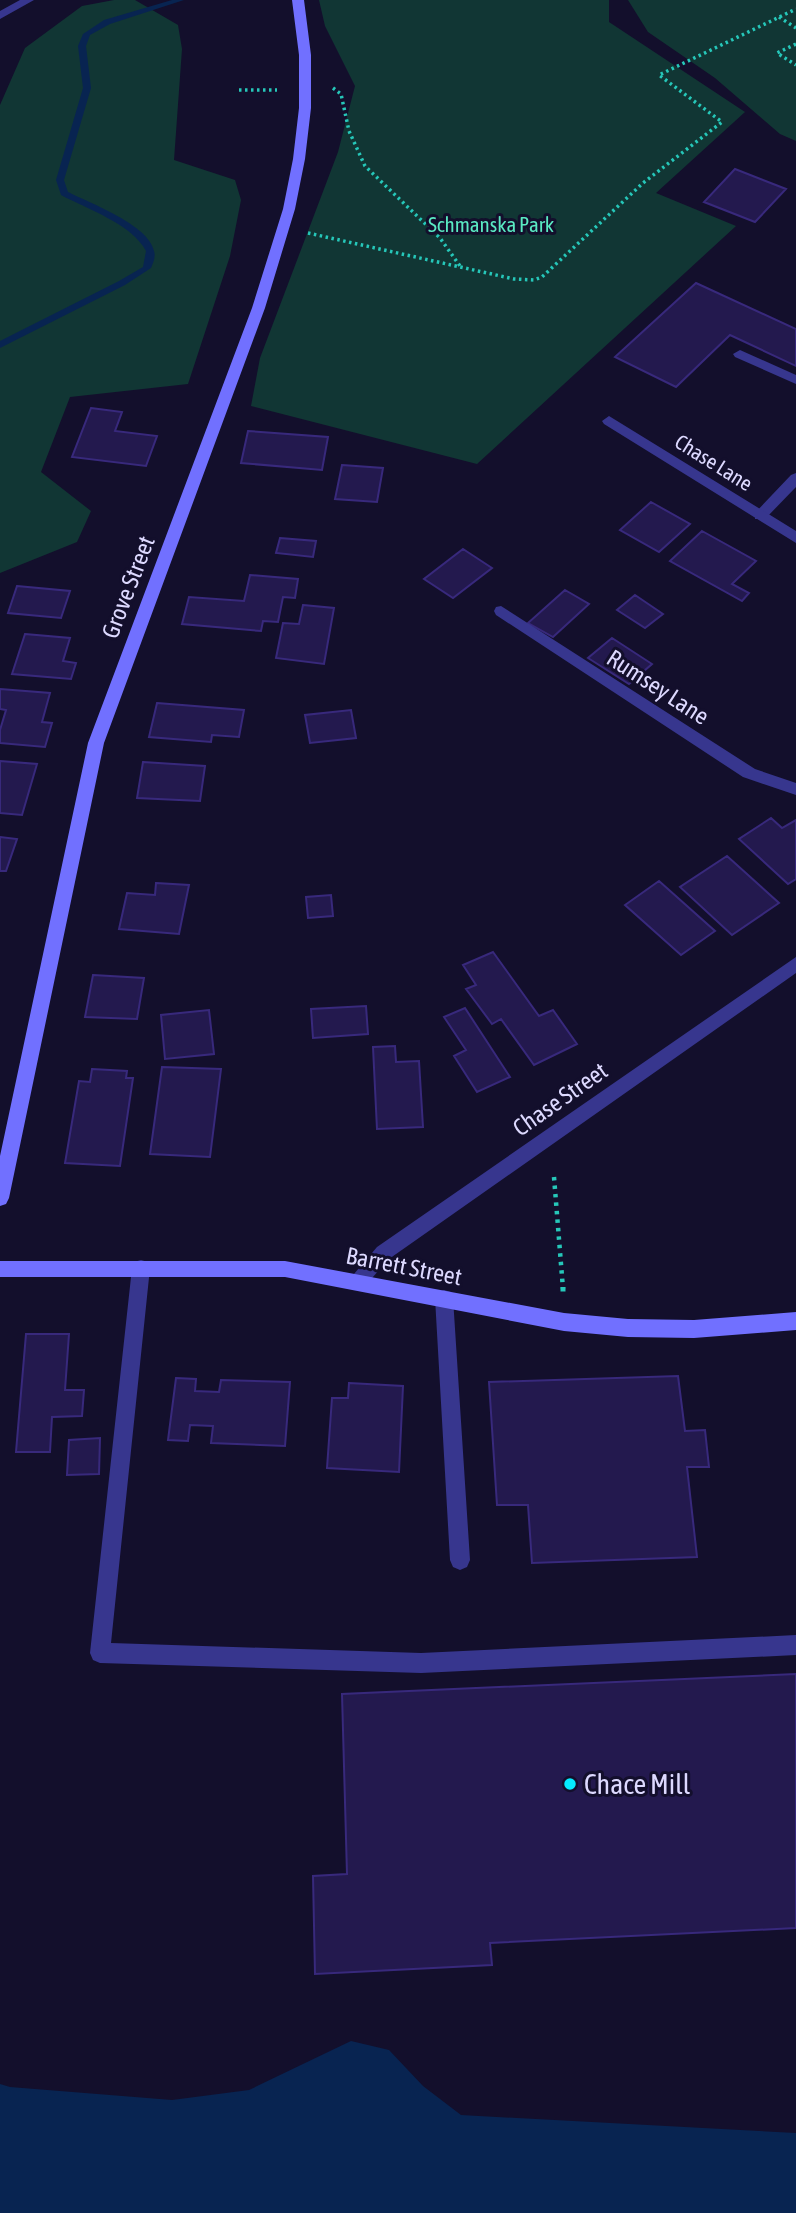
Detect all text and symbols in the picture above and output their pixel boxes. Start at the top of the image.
park label: Schmanska Park [428,212,554,236]
street label: Chase Lane [671,429,757,495]
street label: Grove Street [96,532,160,642]
street label: Rumsey Lane [602,644,714,730]
street label: Chase Street [508,1057,612,1141]
street label: Barrett Street [344,1242,464,1290]
place label: Chace Mill [584,1768,691,1800]
marker: Chace Mill [562,1776,578,1792]

